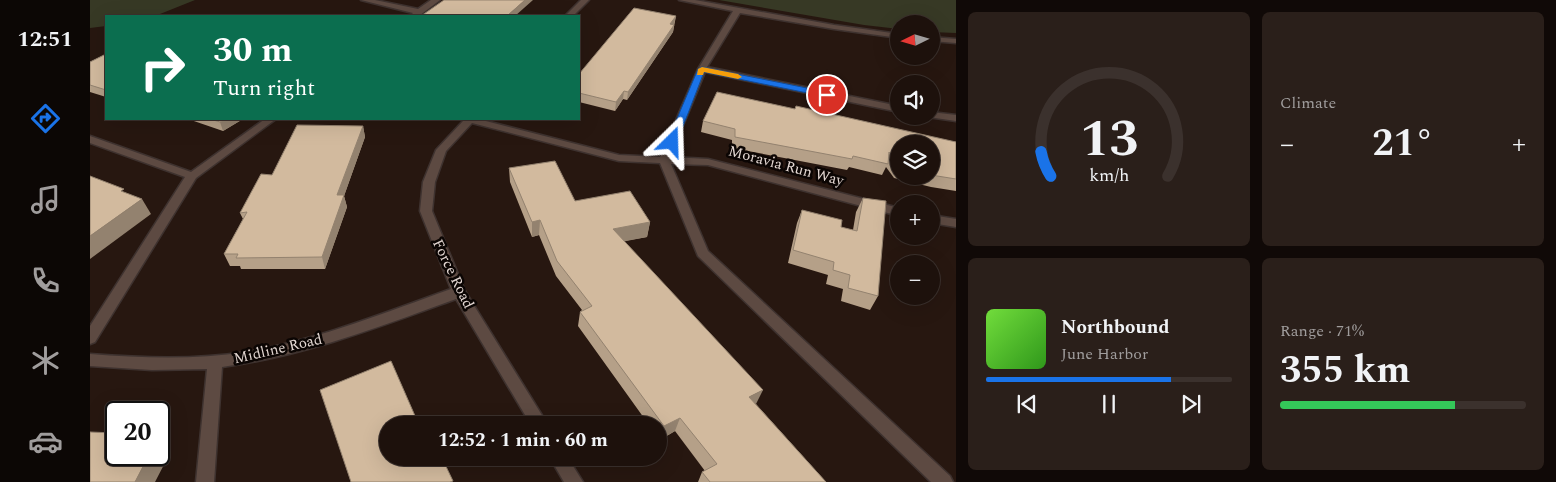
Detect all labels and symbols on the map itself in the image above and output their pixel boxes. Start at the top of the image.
north arrow [890,15,940,65]
pin [806,74,848,116]
position arrow [645,115,697,167]
street label: Moravia Run Way [726,140,847,193]
street label: Force Road [426,235,480,313]
street label: Midline Road [232,328,324,370]
speed limit sign: 20 [105,401,170,466]

